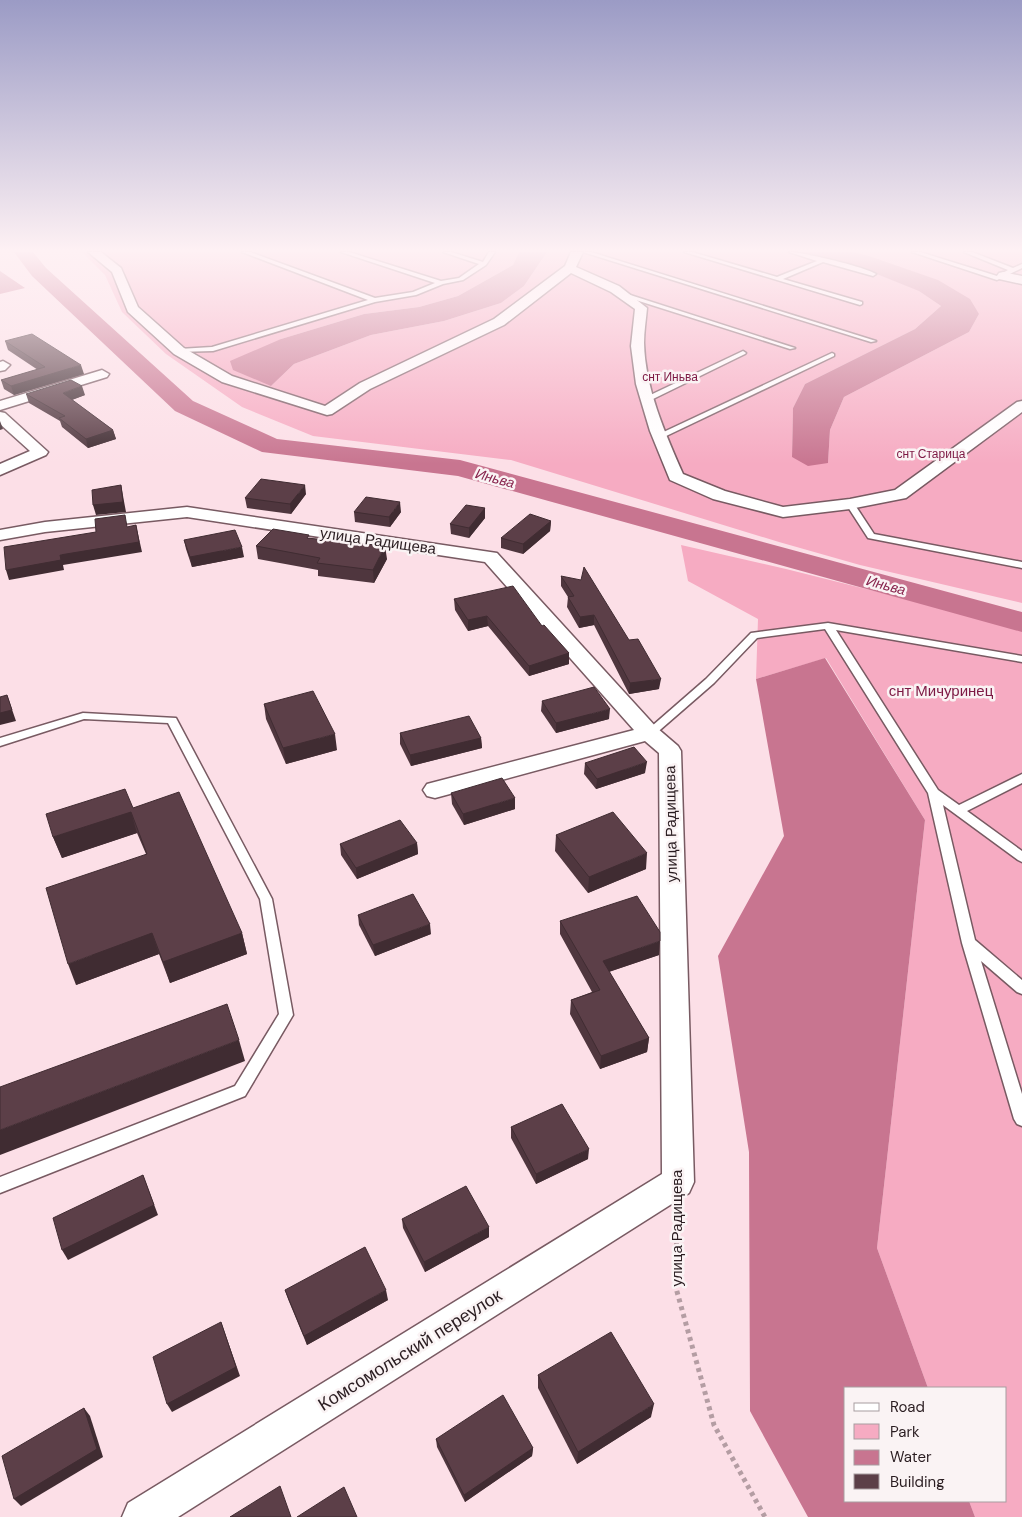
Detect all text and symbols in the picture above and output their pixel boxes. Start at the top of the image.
park label: снт Иньва [642,369,698,385]
park label: снт Старица [897,446,966,462]
water label: Иньва [473,464,517,492]
street label: улица Радищева [319,523,438,559]
water label: Иньва [864,571,908,599]
park label: снт Мичуринец [889,681,994,701]
street label: улица Радищева [660,765,682,883]
street label: улица Радищева [667,1169,687,1286]
street label: Комсомольский переулок [314,1283,507,1416]
legend [844,1387,1007,1502]
text: Road [890,1397,925,1417]
text: Park [890,1422,920,1442]
text: Water [890,1447,932,1467]
text: Building [890,1472,945,1492]

